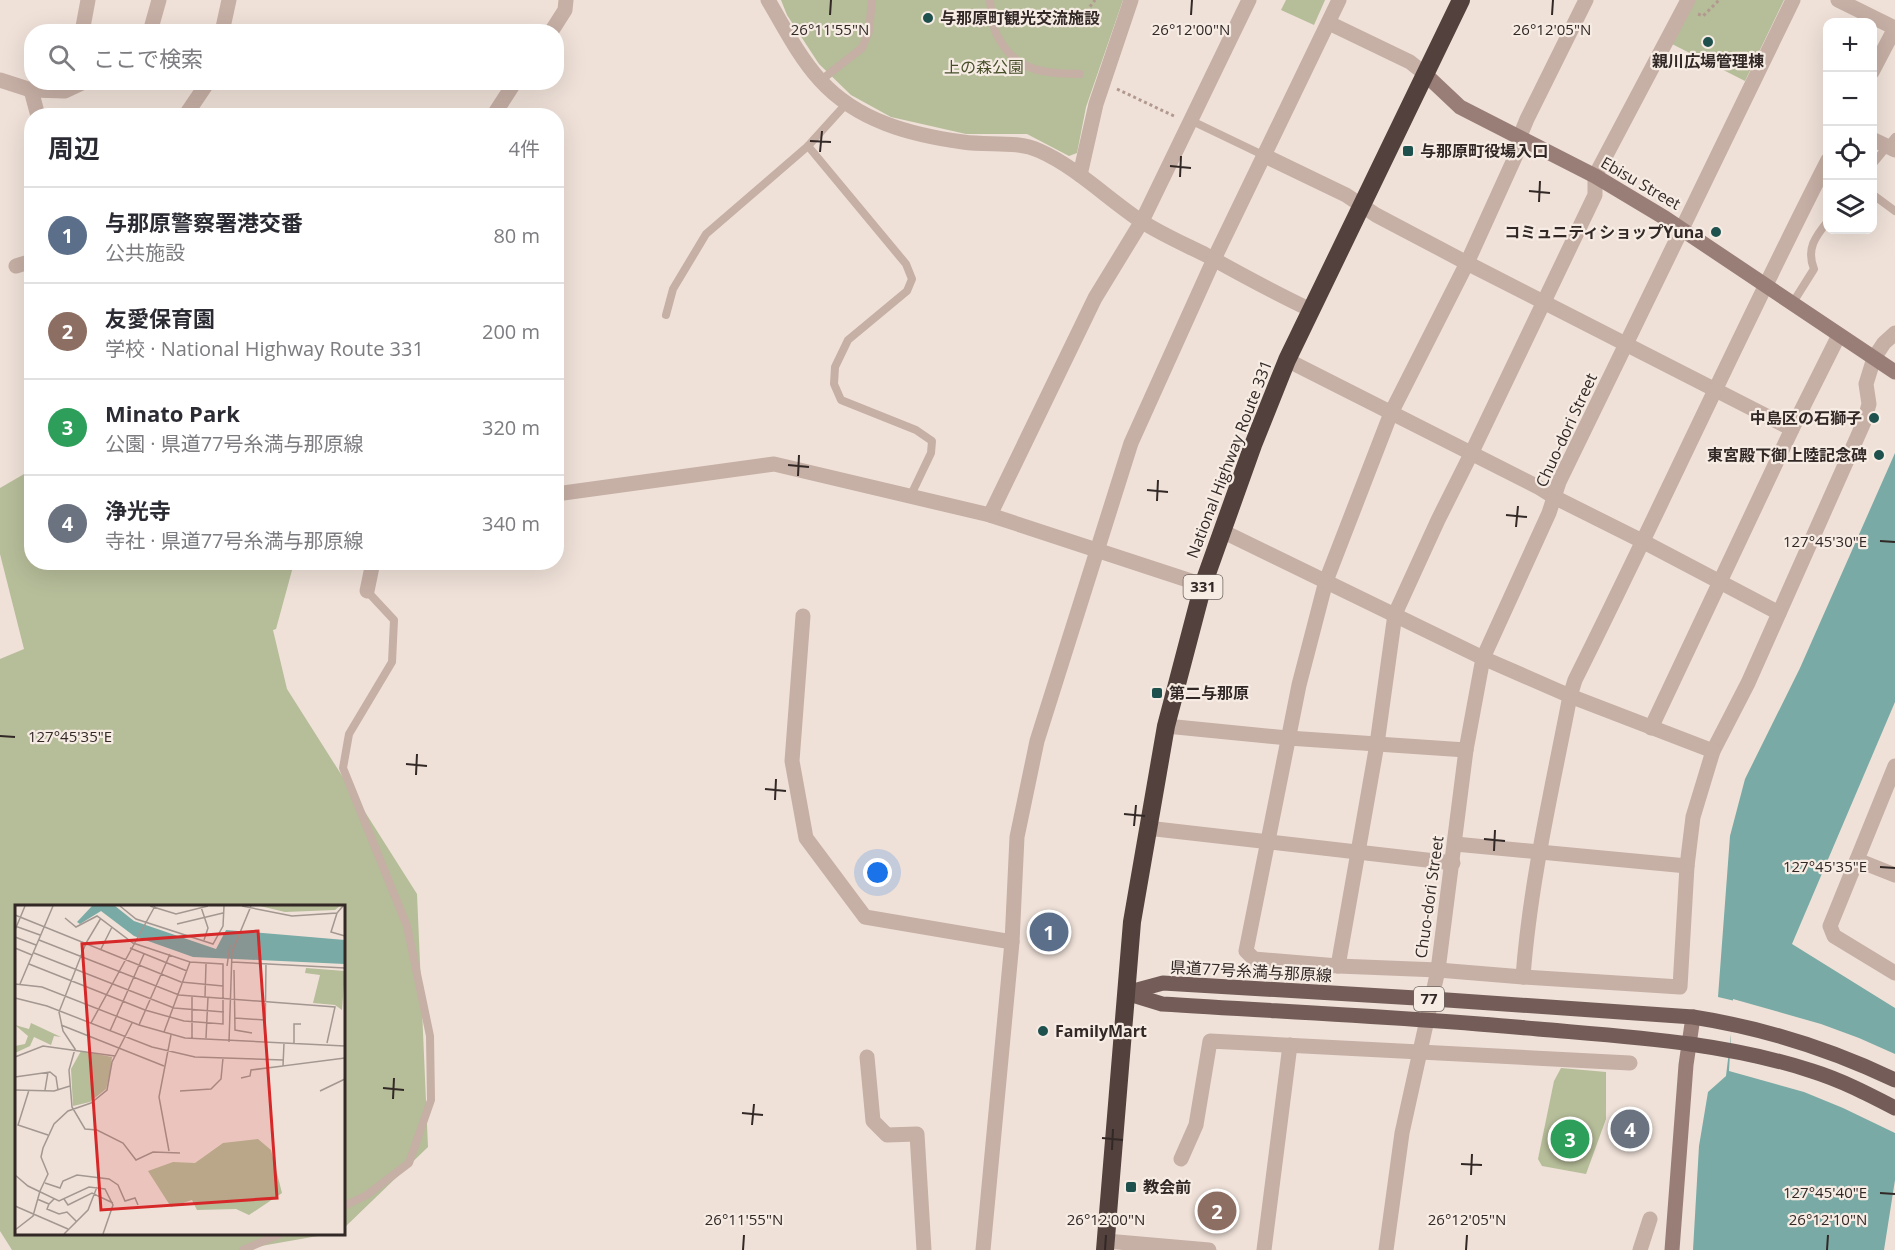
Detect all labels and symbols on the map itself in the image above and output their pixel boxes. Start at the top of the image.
place label: 与那原町観光交流施設 [940,7,1100,29]
marker: 与那原町観光交流施設 [921,11,935,25]
text: 26°11'55"N [791,19,869,39]
text: 26°12'00"N [1152,19,1230,39]
text: 26°12'05"N [1513,19,1591,39]
marker: 親川広場管理棟 [1701,35,1715,49]
place label: 親川広場管理棟 [1652,50,1764,72]
park label: 上の森公園 [944,56,1024,78]
place label: 与那原町役場入口 [1420,140,1548,162]
marker: 与那原町役場入口 [1401,144,1415,158]
street label: Ebisu Street [1597,151,1685,215]
place label: コミュニティショップYuna [1504,221,1704,243]
marker: コミュニティショップYuna [1709,225,1723,239]
street label: National Highway Route 331 [1181,357,1277,561]
street label: Chuo-dori Street [1530,369,1602,491]
place label: 中島区の石獅子 [1750,407,1862,429]
marker: 中島区の石獅子 [1867,411,1881,425]
place label: 東宮殿下御上陸記念碑 [1707,444,1867,466]
marker: 東宮殿下御上陸記念碑 [1872,448,1886,462]
text: 127°45'30"E [1783,531,1867,551]
road number: 331 [1184,575,1222,599]
place label: 第二与那原 [1169,682,1249,704]
marker: 第二与那原 [1150,686,1164,700]
text: 127°45'35"E [28,726,112,746]
street label: Chuo-dori Street [1410,834,1449,960]
text: 127°45'35"E [1783,856,1867,876]
your location [863,858,892,887]
inset map [15,905,345,1235]
pin: 1 [1030,910,1068,954]
street label: 県道77号糸満与那原線 [1169,956,1333,986]
road number: 77 [1414,987,1444,1011]
place label: FamilyMart [1055,1020,1147,1042]
marker: FamilyMart [1036,1024,1050,1038]
pin: 4 [1610,1106,1650,1152]
pin: 3 [1550,1116,1590,1162]
place label: 教会前 [1143,1176,1191,1198]
marker: 教会前 [1124,1180,1138,1194]
text: 127°45'40"E [1783,1182,1867,1202]
pin: 2 [1198,1188,1236,1234]
text: 26°11'55"N [705,1209,783,1229]
text: 26°12'00"N [1067,1209,1145,1229]
text: 26°12'05"N [1428,1209,1506,1229]
text: 26°12'10"N [1789,1209,1867,1229]

